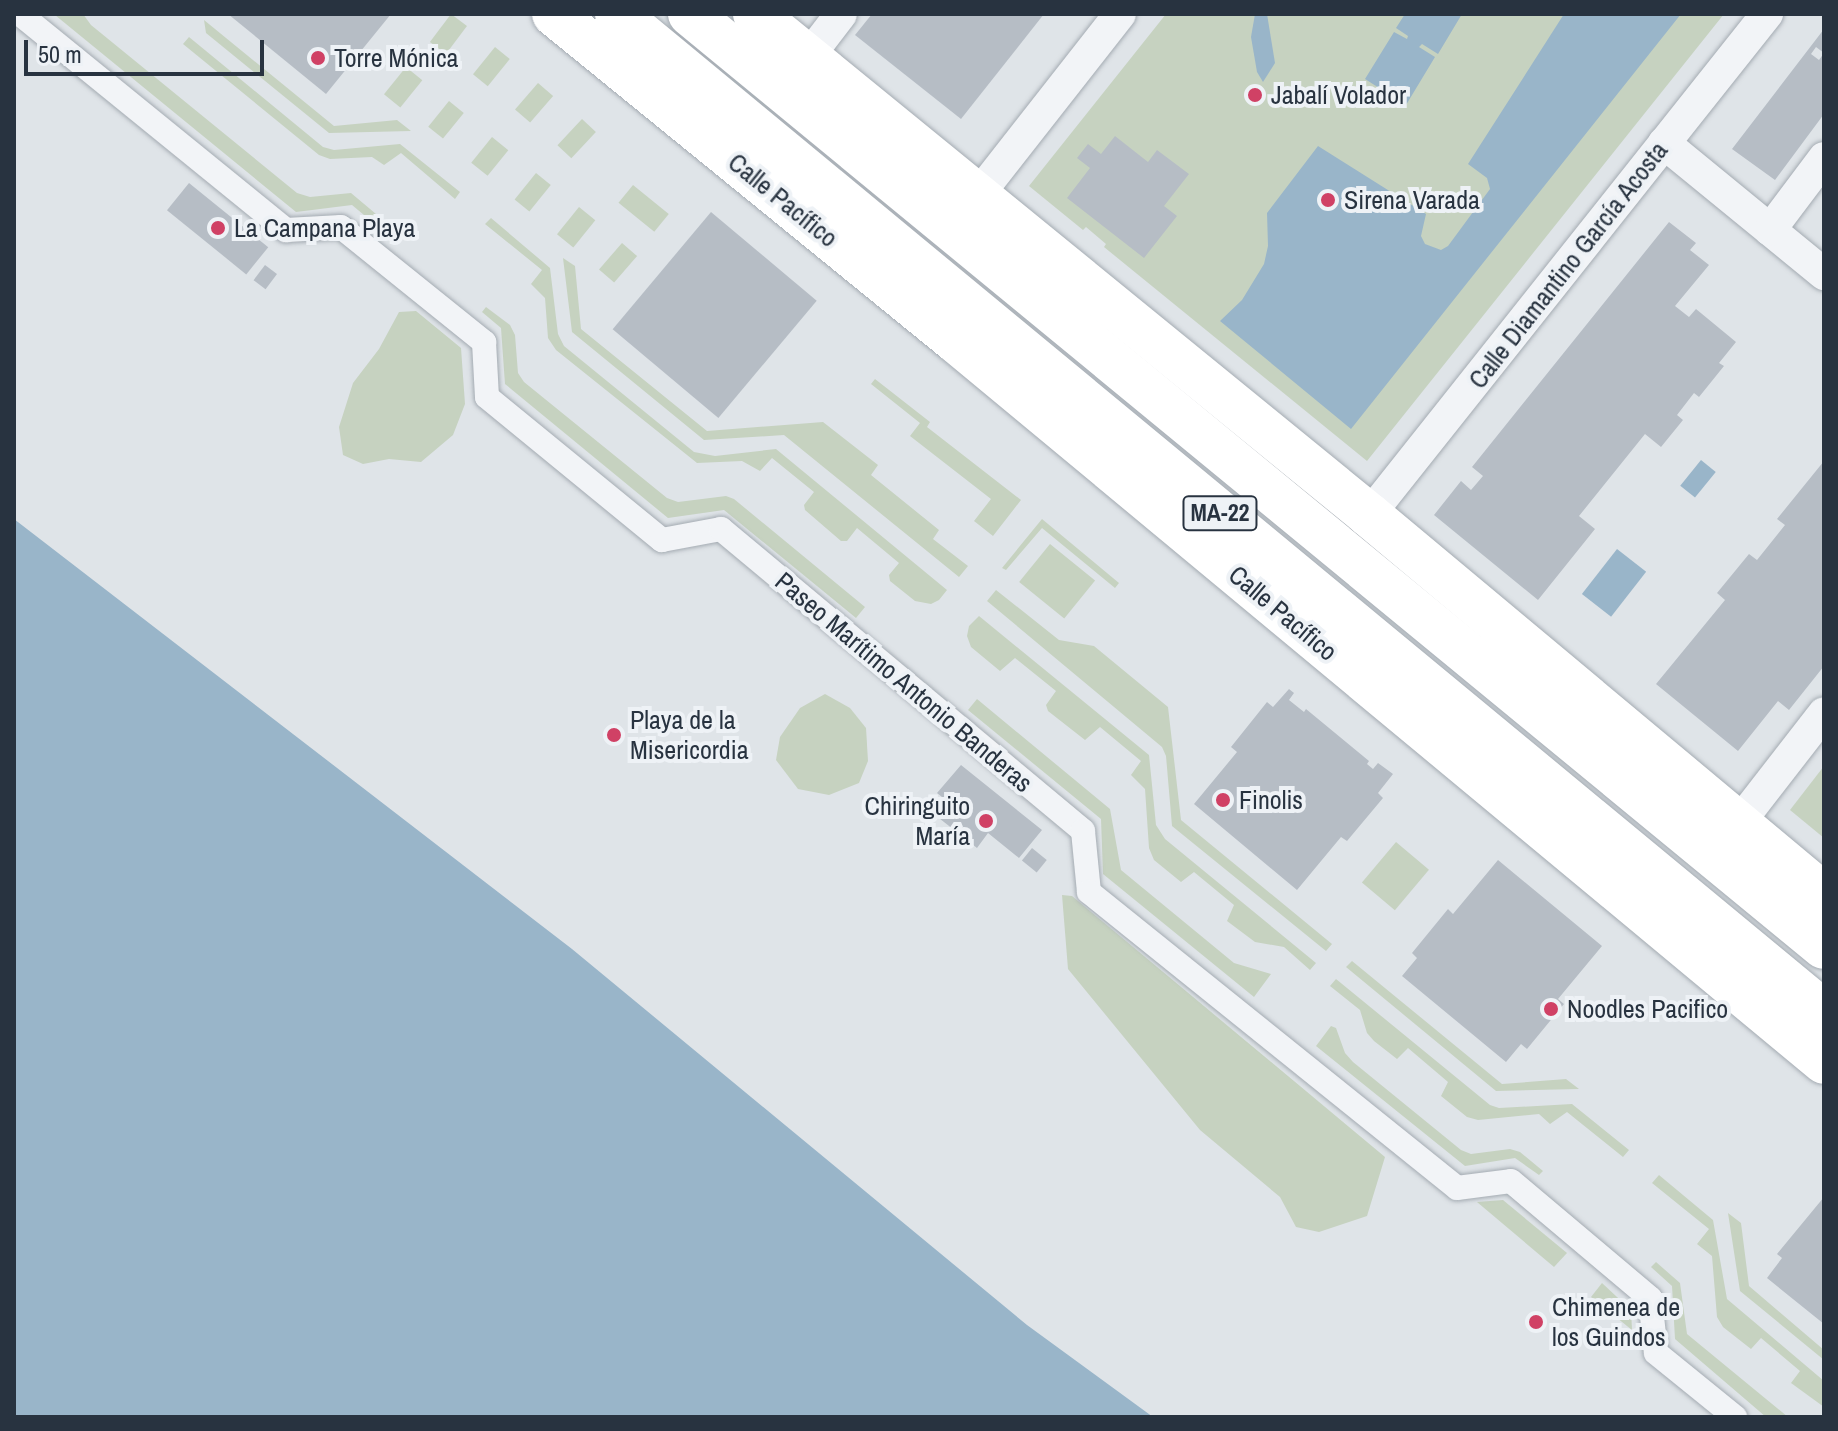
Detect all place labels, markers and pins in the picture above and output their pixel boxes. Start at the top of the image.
place label: Torre Mónica [334,42,458,74]
marker: Torre Mónica [309,49,327,67]
place label: Jabalí Volador [1271,79,1406,111]
marker: Jabalí Volador [1246,86,1264,104]
place label: Sirena Varada [1344,184,1480,216]
marker: Sirena Varada [1319,191,1337,209]
place label: La Campana Playa [234,212,415,244]
marker: La Campana Playa [209,219,227,237]
place label: Playa de la Misericordia [630,704,748,766]
marker: Playa de la Misericordia [605,726,623,744]
place label: Finolis [1239,784,1303,816]
place label: Chiringuito María [865,790,970,852]
marker: Finolis [1214,791,1232,809]
marker: Chiringuito María [977,812,995,830]
place label: Noodles Pacifico [1567,993,1728,1025]
marker: Noodles Pacifico [1542,1000,1560,1018]
place label: Chimenea de los Guindos [1552,1291,1680,1352]
marker: Chimenea de los Guindos [1527,1313,1545,1331]

